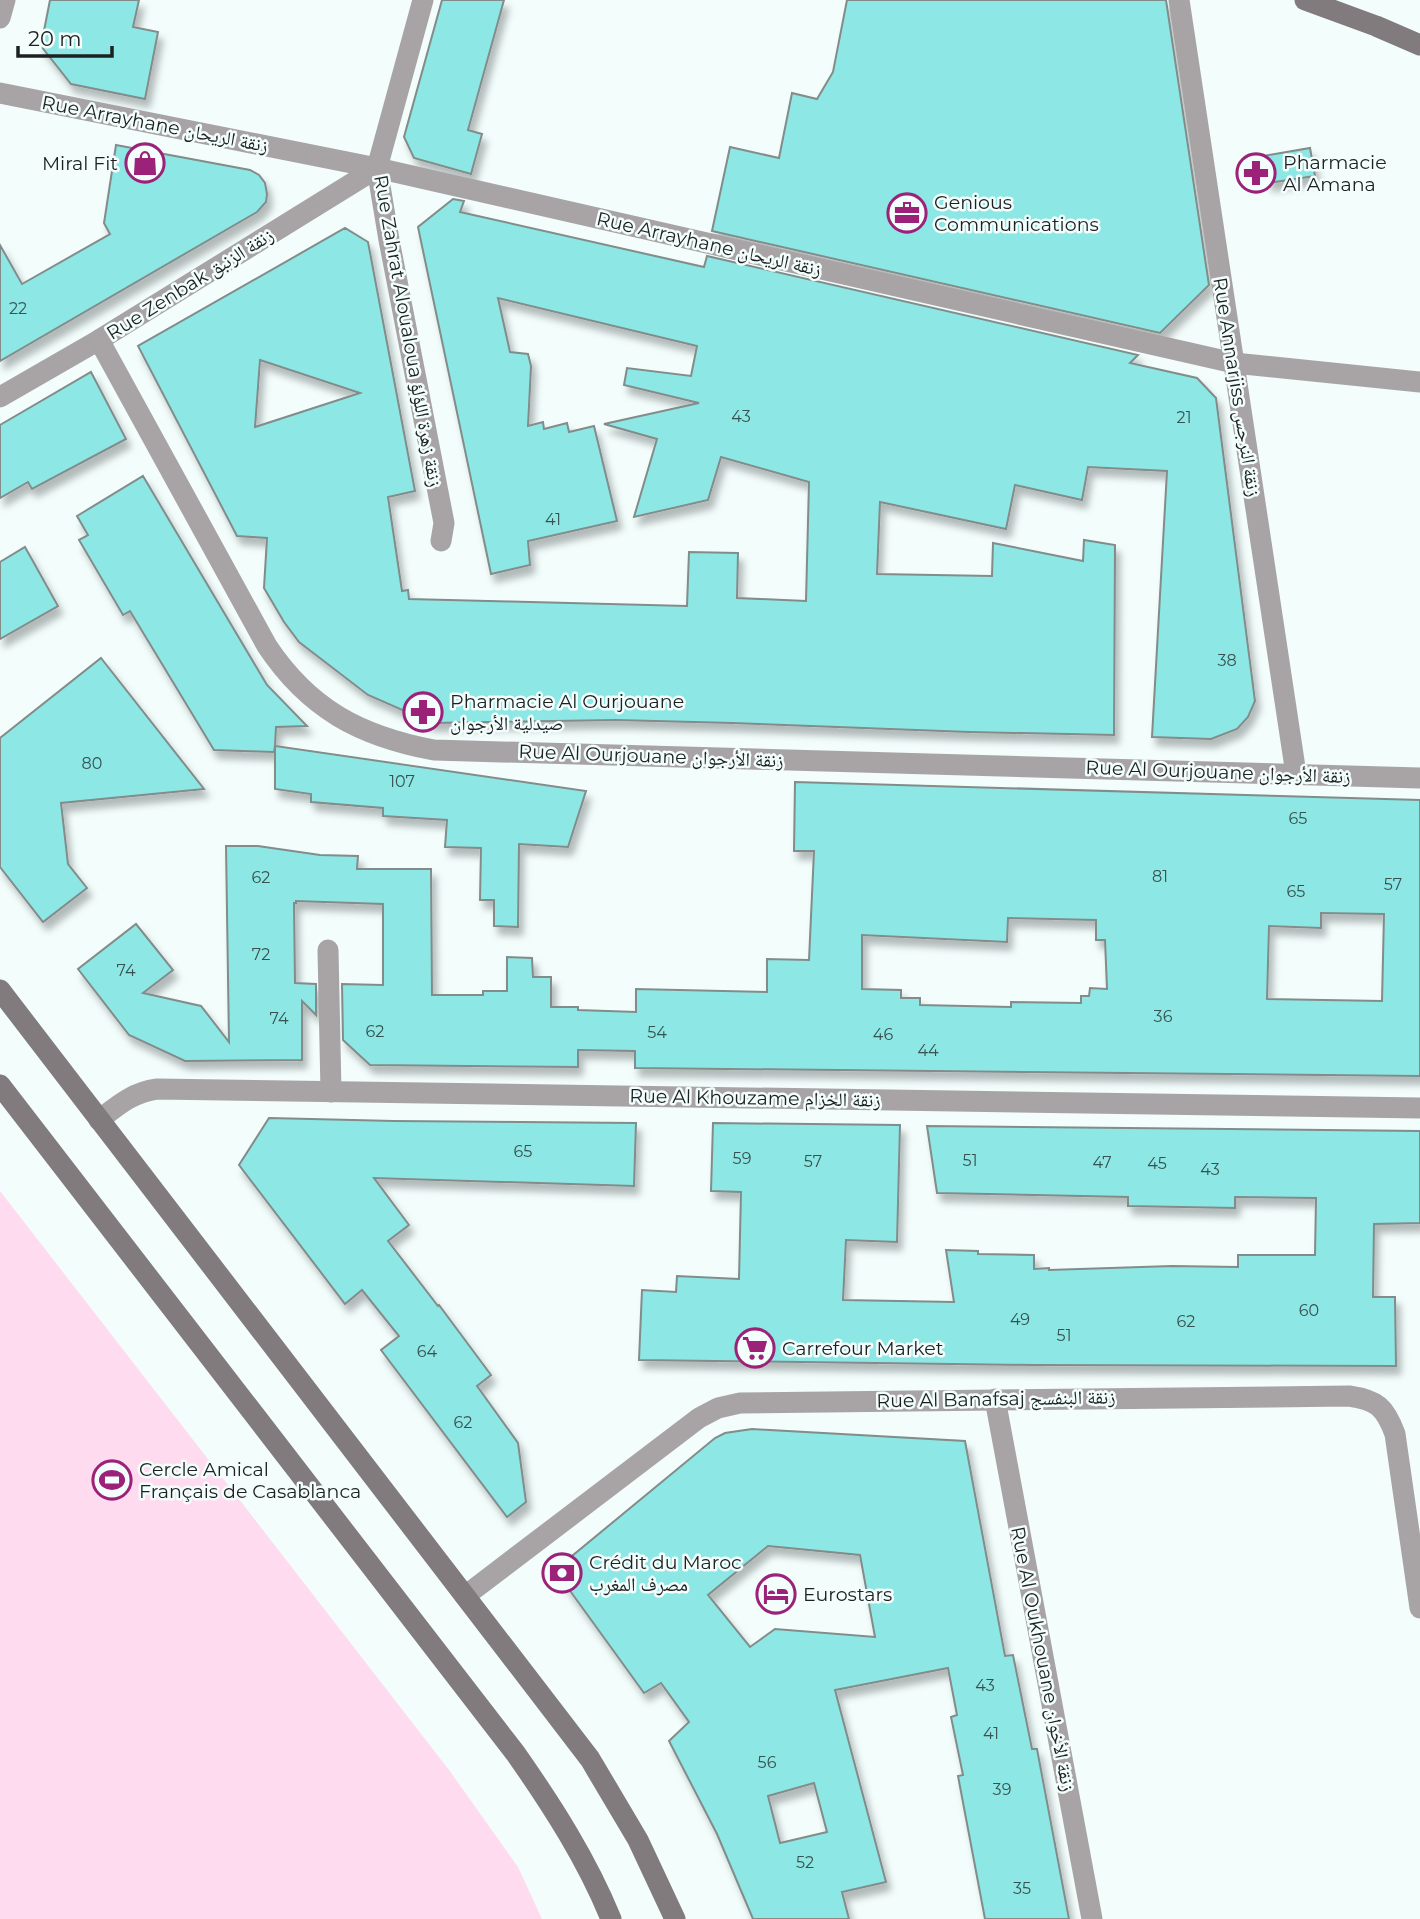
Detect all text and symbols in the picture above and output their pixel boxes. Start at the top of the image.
scale bar [18,14,112,58]
text: 20 m [28,26,82,51]
street label: Rue Arrayhane زنقة الريحان [40,91,270,157]
shop icon: Miral Fit [124,142,166,184]
place label: Pharmacie Al Amana [1283,151,1387,196]
place label: Miral Fit [42,152,118,175]
pharmacy icon: Pharmacie Al Amana [1235,152,1277,194]
street label: Rue Zahrat Aloualoua زنقة زهرة اللؤلؤ [369,173,447,489]
place label: Genious Communications [934,191,1099,236]
office icon: Genious Communications [886,192,928,234]
street label: Rue Arrayhane زنقة الريحان [594,207,824,281]
street label: Rue Zenbak زنقة الزنبق [102,223,278,345]
street label: Rue Annarjiss زنقة النرجس [1208,276,1266,498]
house number: 22 [9,299,27,318]
house number: 43 [731,407,751,426]
house number: 21 [1177,408,1191,427]
house number: 41 [545,510,561,529]
house number: 38 [1217,651,1237,670]
place label: Pharmacie Al Ourjouane صيدلية الأرجوان [450,690,684,735]
pharmacy icon: Pharmacie Al Ourjouane صيدلية الأرجوان [402,691,444,733]
street label: Rue Al Ourjouane زنقة الأرجوان [518,740,784,772]
house number: 80 [82,754,102,773]
street label: Rue Al Ourjouane زنقة الأرجوان [1085,756,1351,788]
house number: 107 [389,772,415,791]
house number: 65 [1289,809,1307,828]
house number: 81 [1152,867,1168,886]
house number: 62 [252,868,270,887]
house number: 57 [1384,875,1402,894]
house number: 65 [1287,882,1305,901]
house number: 72 [252,945,270,964]
house number: 74 [117,961,136,980]
house number: 36 [1154,1007,1173,1026]
house number: 74 [270,1009,289,1028]
house number: 62 [366,1022,384,1041]
house number: 54 [647,1023,667,1042]
house number: 46 [873,1025,893,1044]
house number: 44 [917,1041,939,1060]
street label: Rue Al Khouzame زنقة الخزام [629,1084,881,1114]
house number: 65 [514,1142,532,1161]
house number: 59 [733,1149,751,1168]
house number: 51 [963,1151,977,1170]
house number: 57 [804,1152,822,1171]
house number: 47 [1092,1153,1112,1172]
house number: 45 [1147,1154,1167,1173]
house number: 43 [1200,1160,1220,1179]
house number: 60 [1299,1301,1319,1320]
house number: 49 [1010,1310,1030,1329]
house number: 62 [1177,1312,1195,1331]
house number: 51 [1057,1326,1071,1345]
supermarket icon: Carrefour Market [734,1327,776,1369]
place label: Carrefour Market [782,1337,944,1360]
house number: 64 [417,1342,438,1361]
street label: Rue Al Banafsaj زنقة البنفسج [876,1385,1116,1414]
house number: 62 [454,1413,472,1432]
place label: Cercle Amical Français de Casablanca [139,1458,361,1503]
sports icon: Cercle Amical Français de Casablanca [91,1459,133,1501]
street label: Rue Al Oukhouane زنقة الأخوان [1006,1525,1080,1793]
place label: Crédit du Maroc مصرف المغرب [589,1551,742,1596]
bank icon: Crédit du Maroc مصرف المغرب [541,1552,583,1594]
hotel icon: Eurostars [755,1573,797,1615]
place label: Eurostars [803,1583,892,1606]
house number: 43 [975,1676,995,1695]
house number: 41 [983,1724,999,1743]
house number: 56 [758,1753,777,1772]
house number: 39 [993,1780,1011,1799]
house number: 52 [796,1853,814,1872]
house number: 35 [1013,1879,1031,1898]

